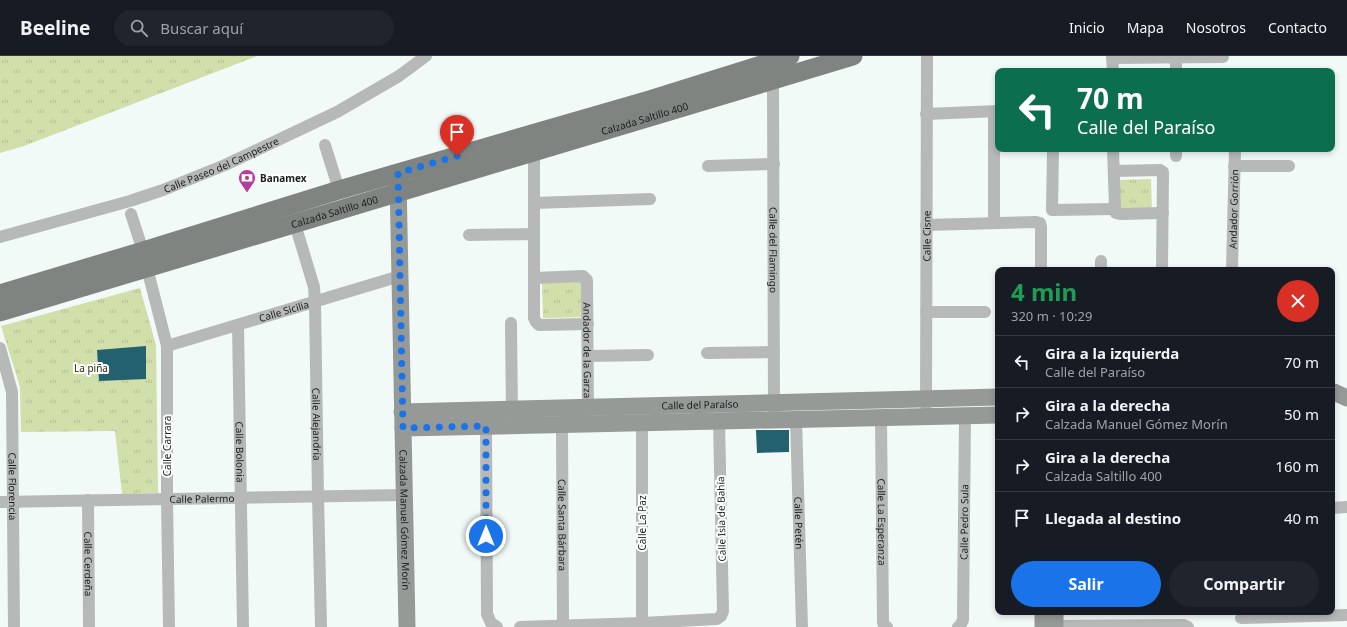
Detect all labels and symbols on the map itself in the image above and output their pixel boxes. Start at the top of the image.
street label: Calzada Saltillo 400 [599,99,690,138]
pin [440,115,474,156]
street label: Calle Paseo del Campestre [161,133,281,196]
bank icon: Banamex [237,168,257,193]
street label: Andador Gorrión [1226,169,1241,249]
place label: Banamex [260,171,307,185]
street label: Calzada Saltillo 400 [289,192,380,231]
street label: Calle del Flamingo [766,207,781,293]
street label: Calle Cisne [919,210,934,261]
street label: Calle Sicilia [257,297,311,325]
street label: Andador de la Garza [580,302,595,398]
park label: La piña [74,361,108,375]
street label: Calle Alejandría [309,388,324,461]
street label: Calle del Paraíso [661,397,739,412]
street label: Calle Carrara [160,416,174,476]
street label: Calle Bolonia [233,421,248,483]
street label: Calzada Manuel Gómez Morín [396,449,413,590]
street label: Calle Florencia [6,452,20,520]
street label: Calle Isla de Bahía [713,476,729,562]
street label: Calle La Esperanza [875,478,889,566]
street label: Calle Santa Bárbara [555,479,570,571]
street label: Calle Pedro Sula [957,484,971,560]
street label: Calle Palermo [169,491,235,506]
street label: Calle La Paz [635,495,649,551]
street label: Calle Petén [791,496,807,549]
position arrow [465,515,507,557]
street label: Calle Cerdeña [81,531,96,597]

